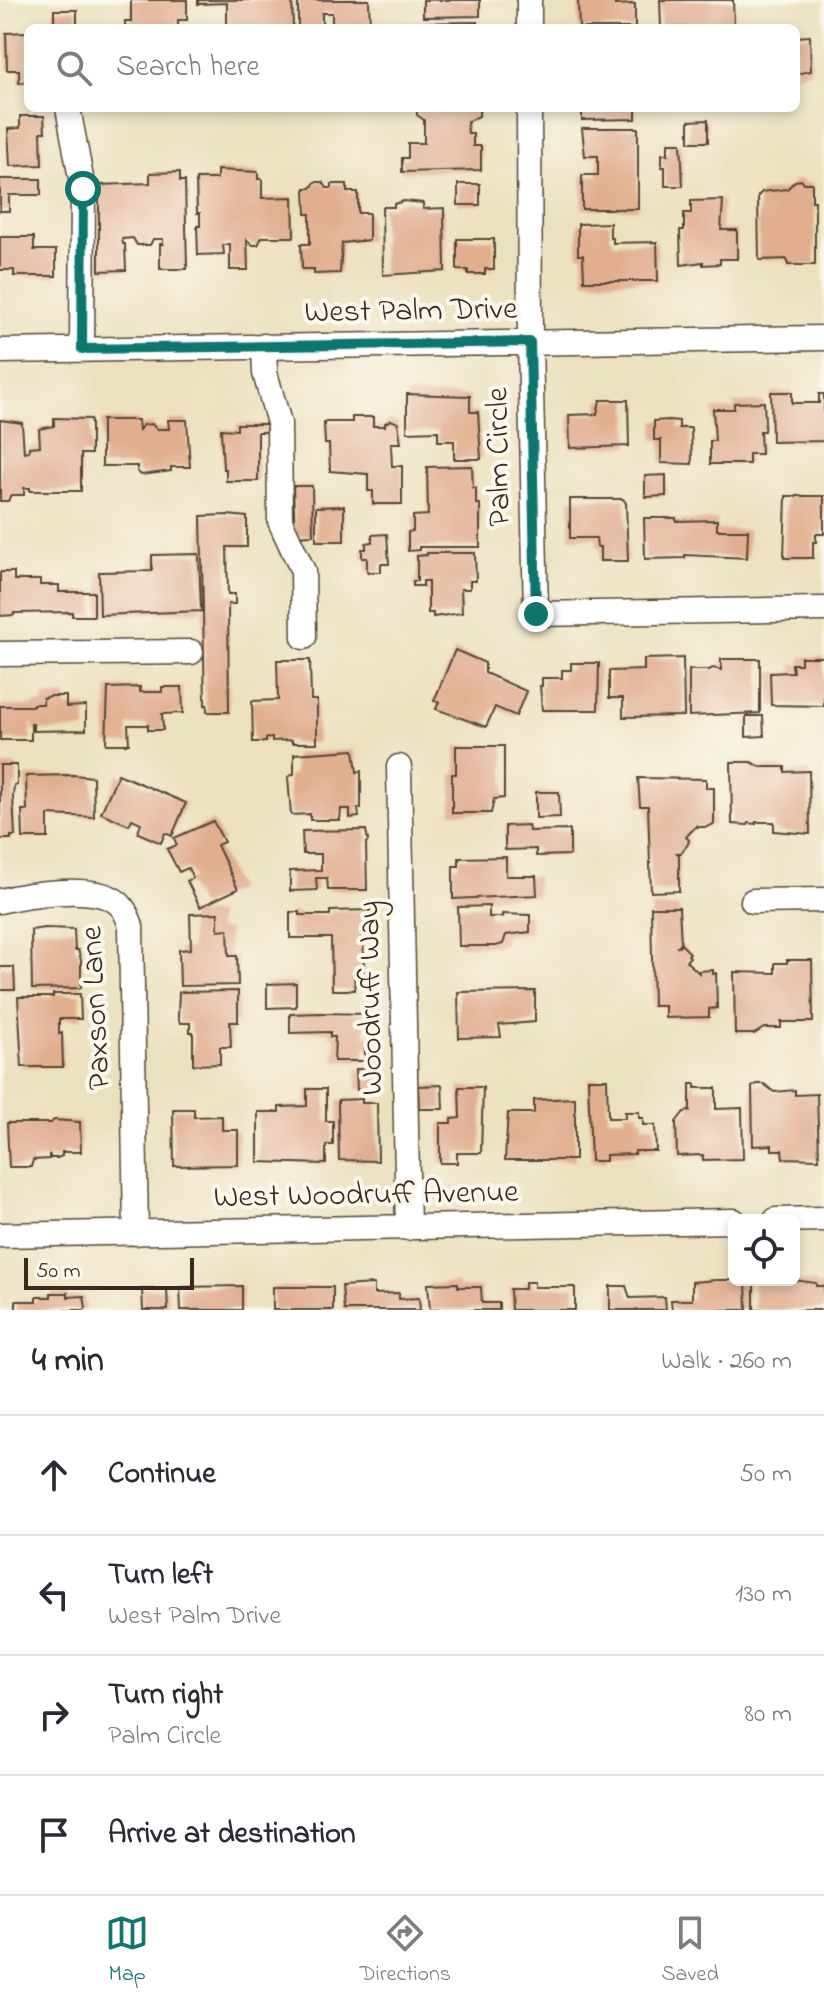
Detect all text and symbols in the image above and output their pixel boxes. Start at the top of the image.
search box [24,24,800,112]
icon: search [52,46,96,90]
text: Search here [116,46,260,90]
route start [65,171,101,207]
street label: West Palm Drive [304,287,519,337]
street label: Palm Circle [475,386,525,527]
route end [518,596,554,632]
street label: Woodruff Way [347,900,397,1096]
street label: Paxson Lane [69,924,125,1091]
street label: West Woodruff Avenue [213,1170,520,1222]
map controls [728,1214,800,1286]
button: locate [728,1214,800,1286]
scale bar [24,1254,194,1290]
text: 50 m [36,1256,81,1288]
text: 4 min [32,1337,104,1387]
text: Walk · 260 m [661,1343,792,1381]
icon: ahead [32,1453,76,1497]
text: Continue [108,1453,216,1497]
text: 50 m [739,1456,792,1494]
text: Turn left [108,1554,213,1598]
icon: left [32,1573,76,1617]
text: 130 m [735,1576,792,1614]
text: West Palm Drive [108,1598,281,1636]
text: Turn right [108,1674,223,1718]
icon: right [32,1693,76,1737]
text: 80 m [744,1696,792,1734]
text: Palm Circle [108,1718,221,1756]
icon: arrive [32,1813,76,1857]
text: Arrive at destination [108,1813,356,1857]
tab: Map [105,1911,149,1991]
tab: Directions [360,1911,451,1991]
tab: Saved [661,1911,719,1991]

